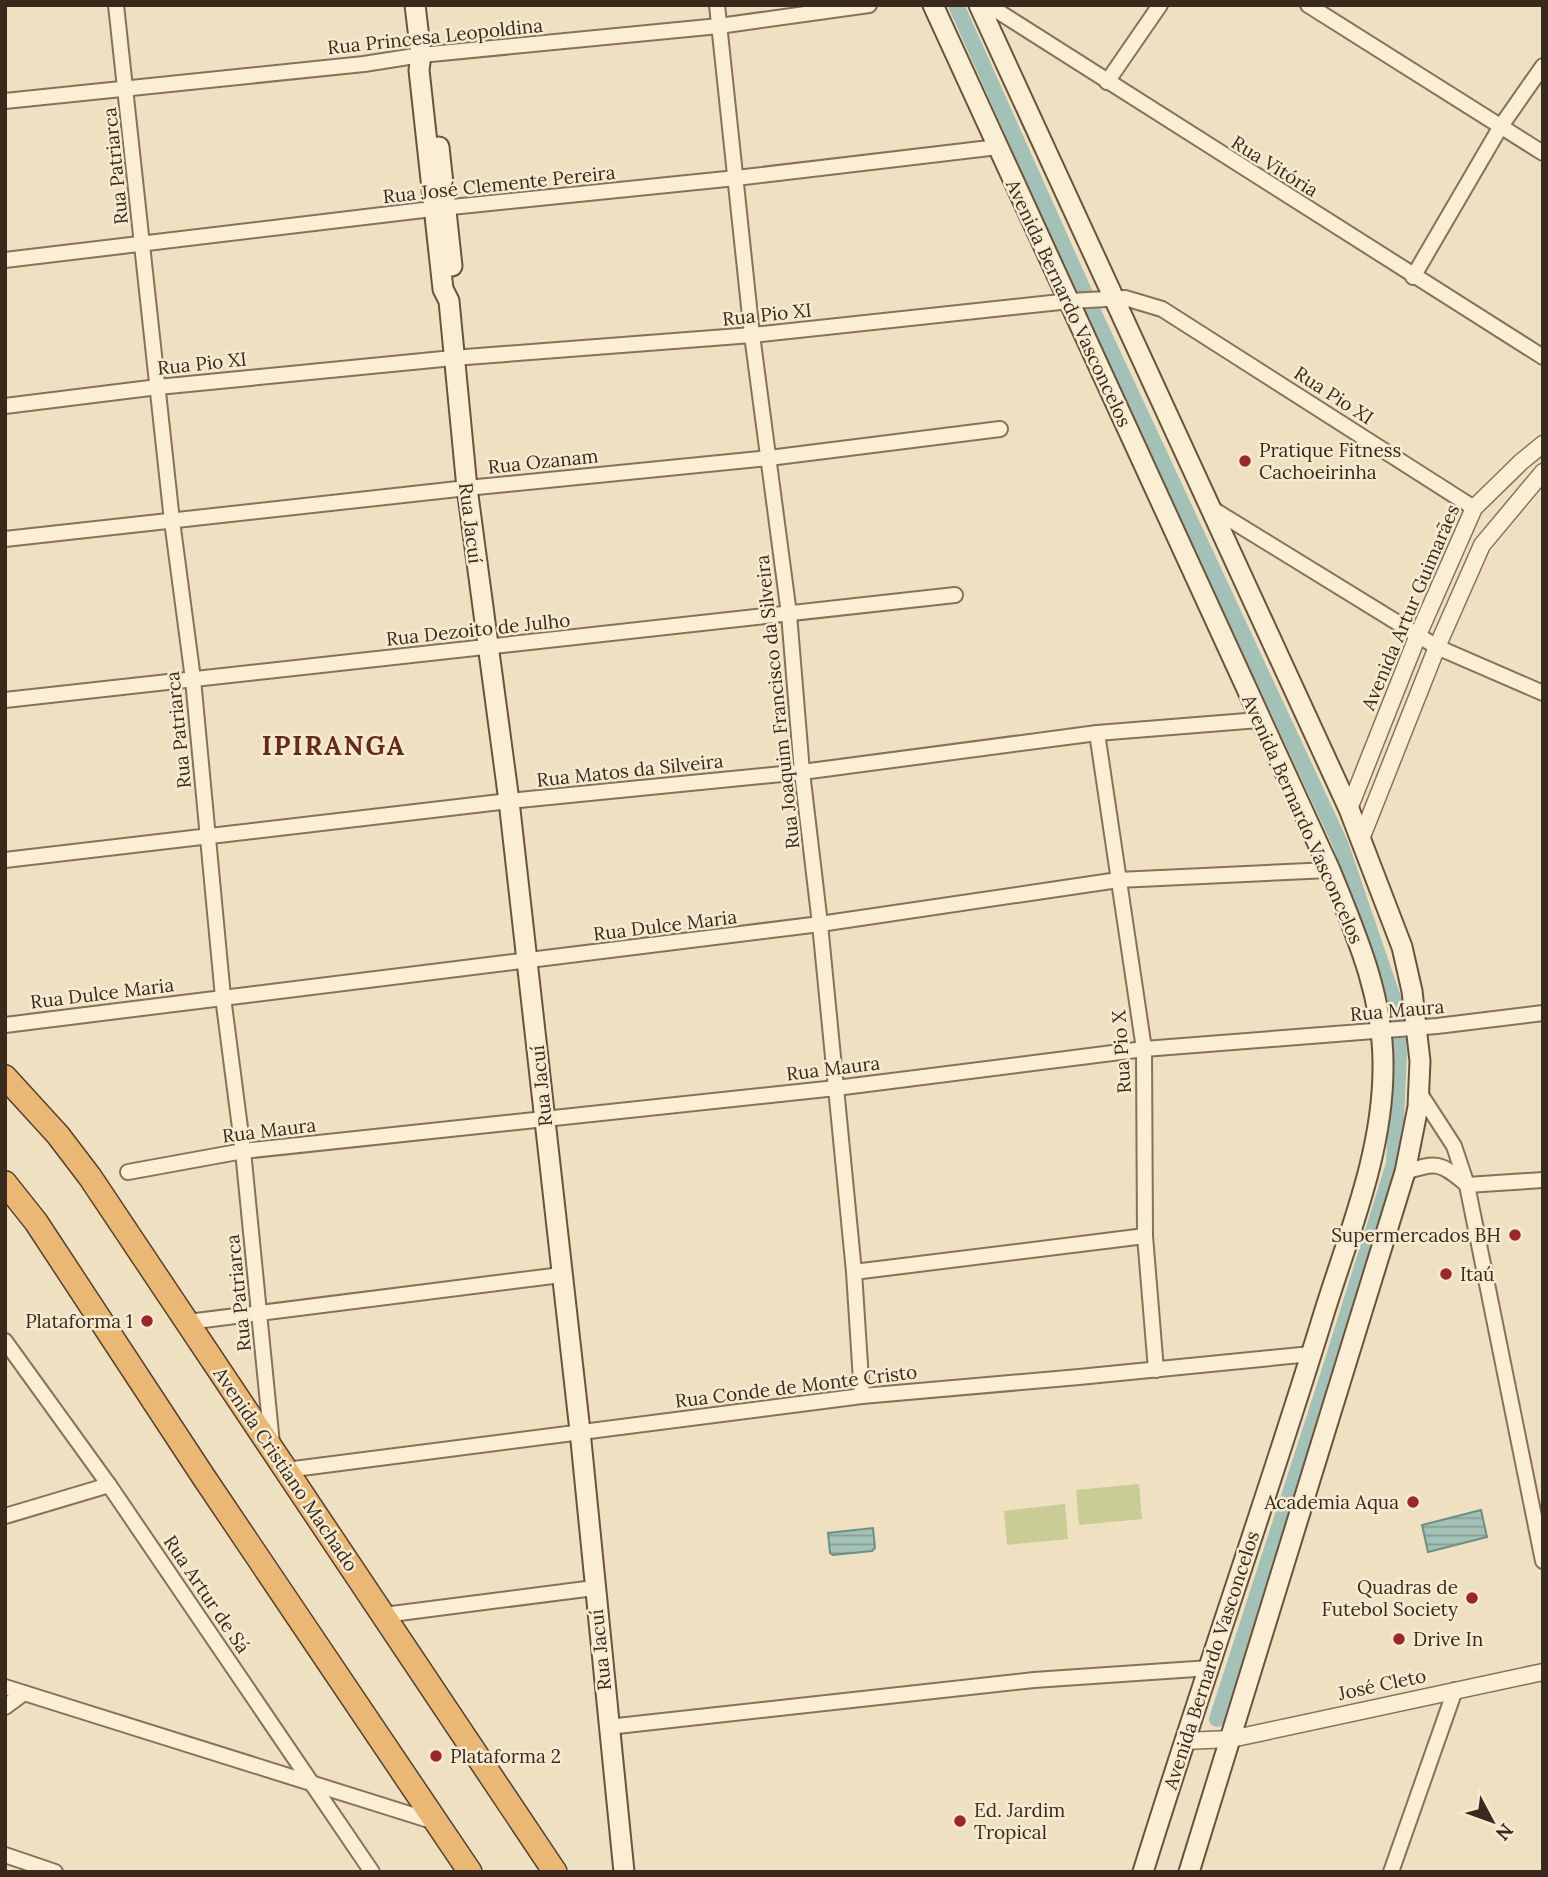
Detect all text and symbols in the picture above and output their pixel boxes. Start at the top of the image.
street label: Rua Princesa Leopoldina [326,13,544,59]
street label: Rua Patriarca [97,106,133,226]
street label: Rua Vitória [1227,130,1323,202]
street label: Rua José Clemente Pereira [382,160,617,208]
street label: Avenida Bernardo Vasconcelos [1001,175,1137,431]
street label: Rua Pio XI [721,297,813,331]
street label: Rua Pio XI [156,346,248,380]
street label: Rua Pio XI [1290,360,1378,430]
place label: Pratique Fitness Cachoeirinha [1259,438,1401,484]
street label: Rua Ozanam [487,443,599,479]
marker: Pratique Fitness Cachoeirinha [1237,453,1253,469]
street label: Rua Jacuí [454,481,488,565]
street label: Avenida Artur Guimarães [1355,500,1464,715]
street label: Rua Joaquim Francisco da Silveira [750,553,804,850]
street label: Rua Dezoito de Julho [385,607,571,651]
street label: Rua Patriarca [160,670,196,790]
street label: Avenida Bernardo Vasconcelos [1237,690,1369,947]
district label: IPIRANGA [262,729,406,762]
street label: Rua Matos da Silveira [535,748,725,792]
street label: Rua Dulce Maria [592,904,738,946]
street label: Rua Dulce Maria [29,972,175,1014]
street label: Rua Maura [1349,994,1445,1026]
street label: Rua Pio X [1106,1009,1136,1094]
street label: Rua Jacuí [525,1044,557,1128]
street label: Rua Maura [785,1050,882,1086]
street label: Rua Maura [221,1112,318,1148]
place label: Supermercados BH [1331,1223,1501,1247]
marker: Supermercados BH [1507,1227,1523,1243]
street label: Rua Patriarca [220,1233,256,1353]
place label: Itaú [1460,1262,1494,1286]
marker: Itaú [1438,1266,1454,1282]
place label: Plataforma 1 [25,1309,133,1333]
marker: Plataforma 1 [139,1313,155,1329]
street label: Rua Conde de Monte Cristo [674,1359,918,1413]
street label: Avenida Cristiano Machado [208,1361,363,1576]
place label: Academia Aqua [1263,1490,1399,1514]
marker: Academia Aqua [1405,1494,1421,1510]
street label: Avenida Bernardo Vasconcelos [1158,1528,1264,1793]
street label: Rua Artur de Sá [159,1530,255,1658]
place label: Quadras de Futebol Society [1322,1575,1458,1621]
marker: Quadras de Futebol Society [1464,1590,1480,1606]
street label: Rua Jacuí [584,1608,616,1692]
place label: Drive In [1413,1627,1483,1651]
marker: Drive In [1391,1631,1407,1647]
street label: José Cleto [1335,1663,1428,1705]
place label: Plataforma 2 [450,1744,561,1768]
marker: Plataforma 2 [428,1748,444,1764]
north arrow [1457,1786,1527,1856]
place label: Ed. Jardim Tropical [974,1798,1065,1844]
marker: Ed. Jardim Tropical [952,1813,968,1829]
text: N [1491,1819,1519,1846]

